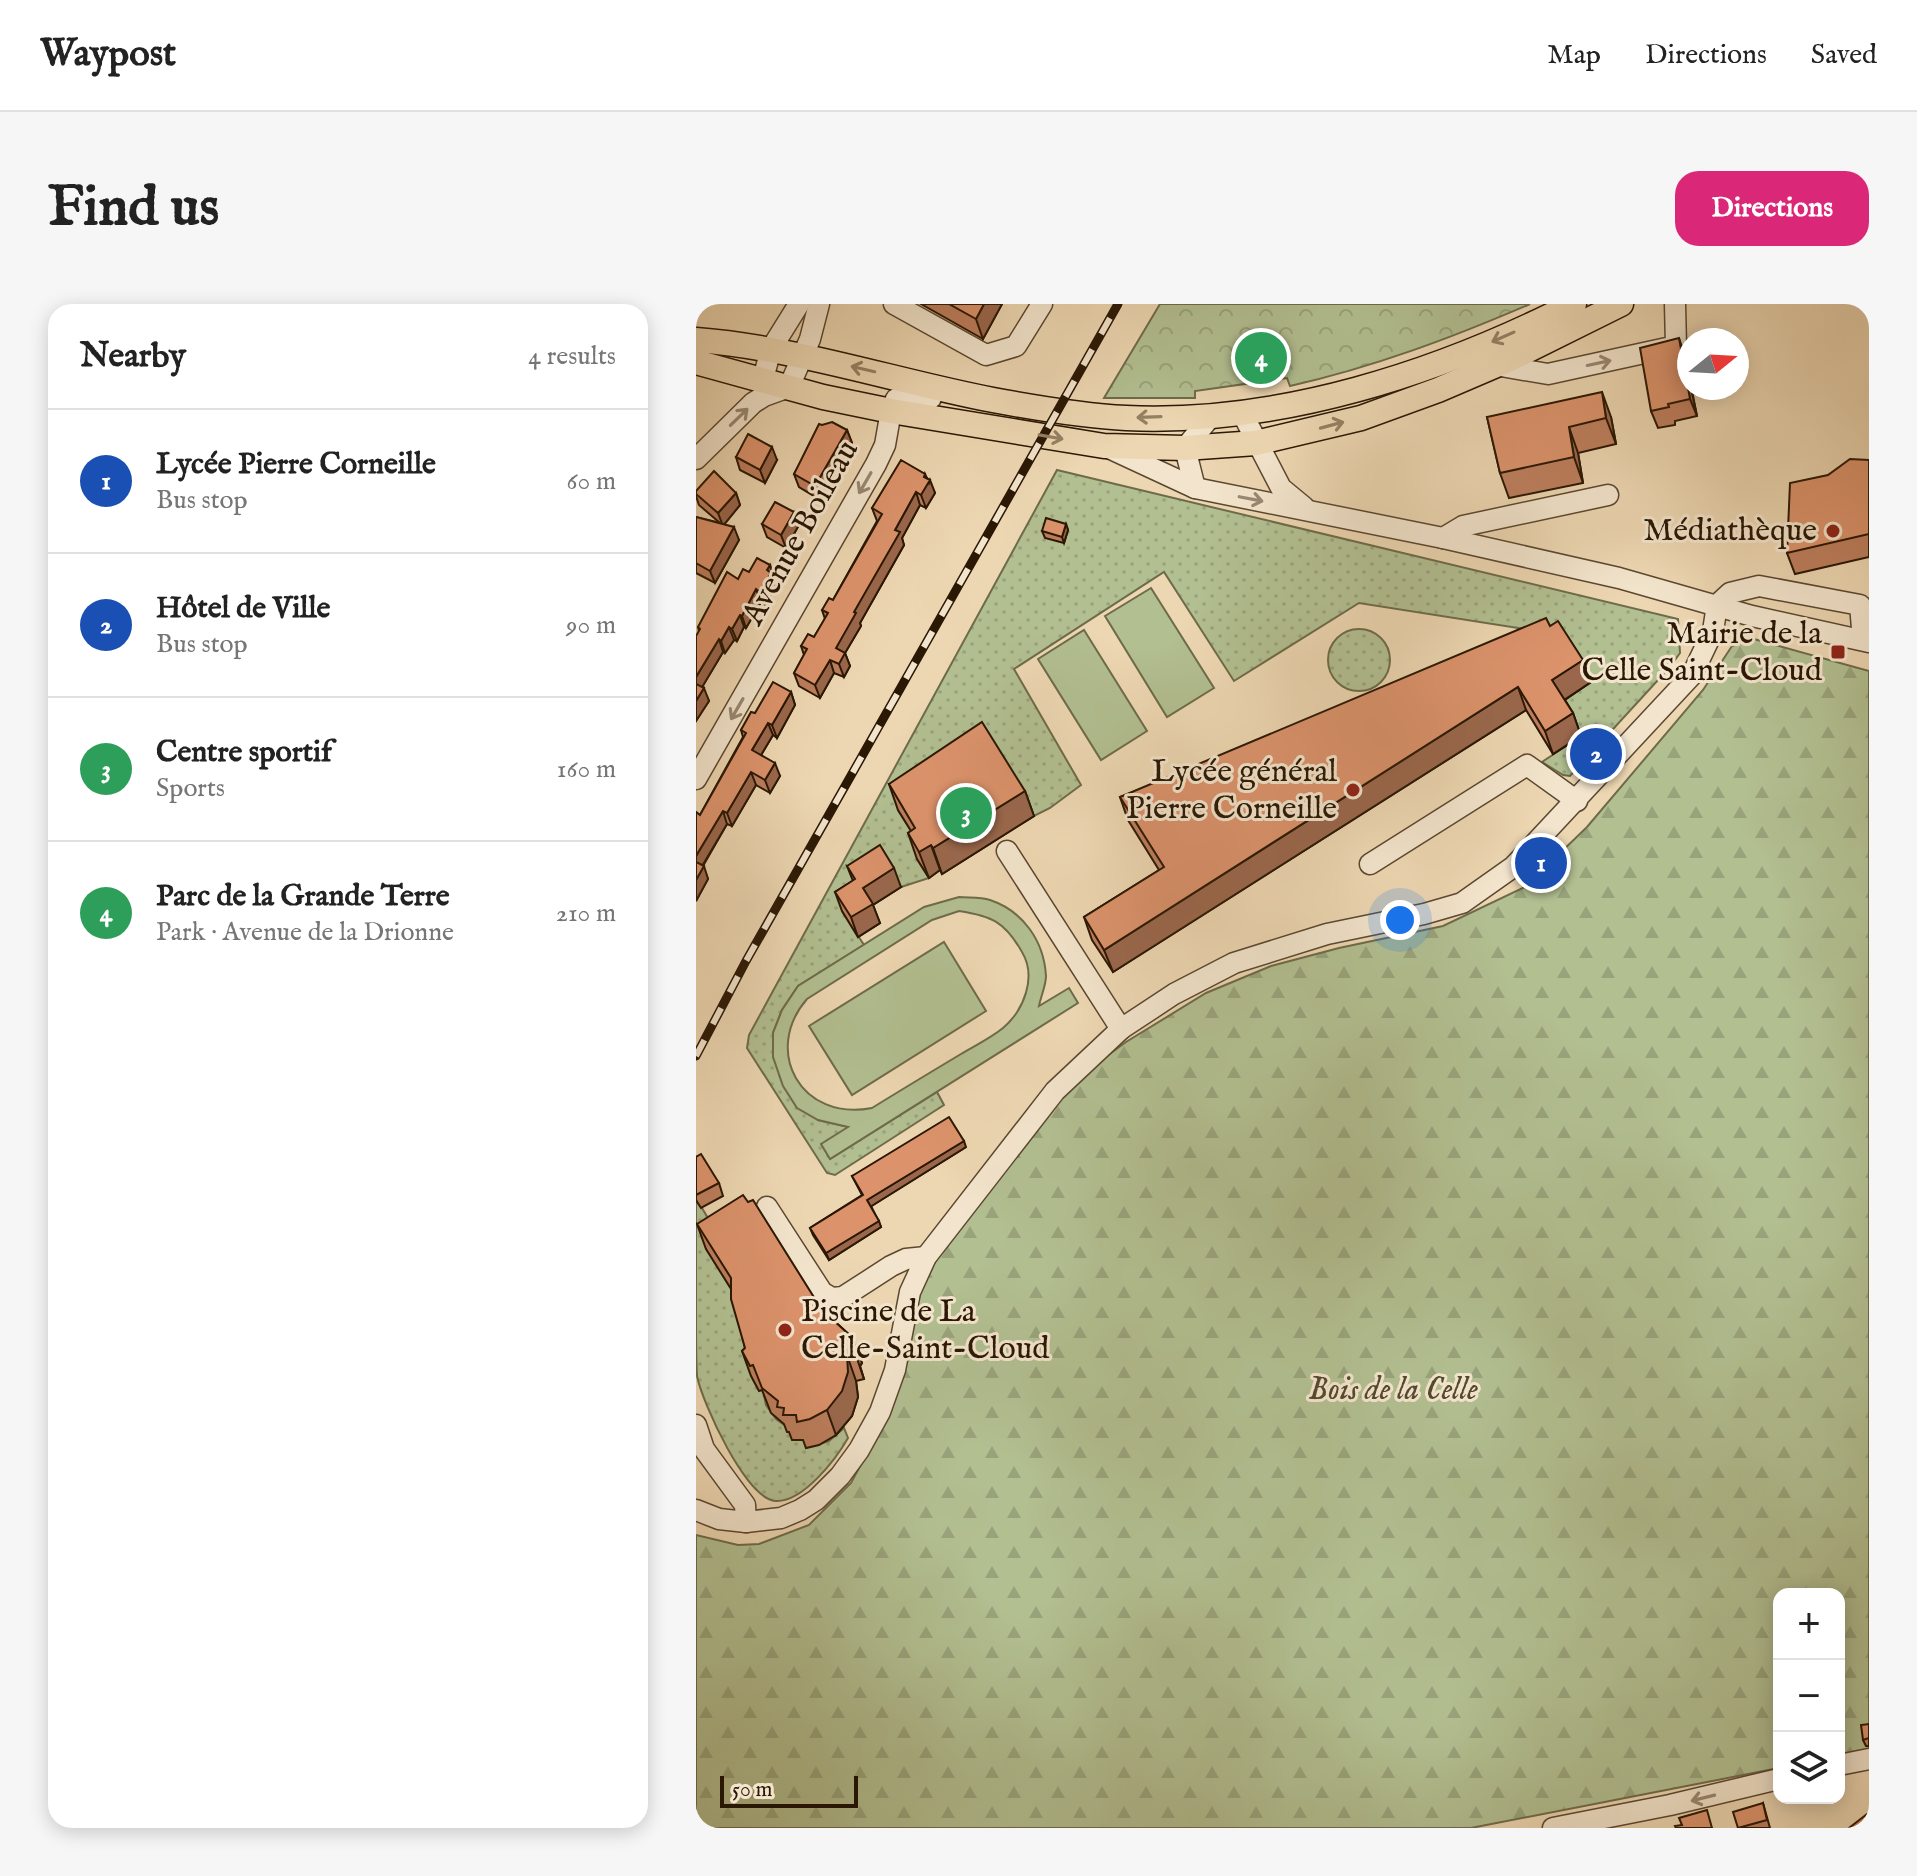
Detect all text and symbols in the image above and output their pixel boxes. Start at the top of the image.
text: Waypost [40,31,176,79]
text: Map [1547,38,1601,73]
text: Directions [1645,38,1767,73]
text: Saved [1811,38,1877,73]
button: Directions [1675,171,1869,246]
text: Find us [48,173,219,244]
pin: 4 [1235,328,1287,388]
north arrow [1677,328,1749,400]
one-way arrow [1492,330,1516,345]
text: Nearby [80,335,186,378]
text: 4 results [528,340,616,373]
one-way arrow [1586,355,1612,370]
one-way arrow [850,361,876,376]
one-way arrow [728,408,748,427]
one-way arrow [1136,410,1163,425]
one-way arrow [1319,417,1345,432]
one-way arrow [1037,430,1063,445]
street label: Avenue Boileau [733,433,869,634]
text: Lycée Pierre Corneille [156,446,436,484]
text: 1 [101,465,111,498]
text: 60 m [567,465,616,498]
one-way arrow [857,471,873,494]
text: Bus stop [156,484,248,517]
one-way arrow [1238,492,1263,507]
place label: Médiathèque [1643,511,1817,552]
marker: Médiathèque [1824,522,1842,540]
text: Hôtel de Ville [156,590,330,628]
text: 2 [100,609,112,642]
text: 90 m [566,609,616,642]
place label: Mairie de la Celle Saint-Cloud [1582,614,1823,692]
text: Bus stop [156,628,248,661]
marker: Mairie de la Celle Saint-Cloud [1829,643,1847,661]
one-way arrow [729,697,745,720]
pin: 2 [1570,724,1622,784]
text: Centre sportif [156,734,332,772]
place label: Lycée général Pierre Corneille [1126,752,1337,830]
text: 3 [101,753,111,786]
text: 160 m [557,753,616,786]
text: Sports [156,772,225,805]
marker: Lycée général Pierre Corneille [1344,781,1362,799]
pin: 3 [940,783,992,843]
pin: 1 [1515,833,1567,893]
text: Parc de la Grande Terre [156,878,450,916]
text: 4 [100,897,112,930]
text: 210 m [556,897,616,930]
your location [1380,900,1420,940]
text: Park · Avenue de la Drionne [156,916,454,949]
place label: Piscine de La Celle-Saint-Cloud [801,1292,1050,1370]
marker: Piscine de La Celle-Saint-Cloud [776,1321,794,1339]
park label: Bois de la Celle [1308,1370,1478,1411]
map controls [1773,1588,1845,1804]
button: + [1773,1588,1845,1660]
button: − [1773,1660,1845,1732]
button: layers [1773,1732,1845,1804]
scale bar [720,1772,858,1808]
text: 50 m [732,1776,773,1804]
one-way arrow [1691,1791,1717,1806]

